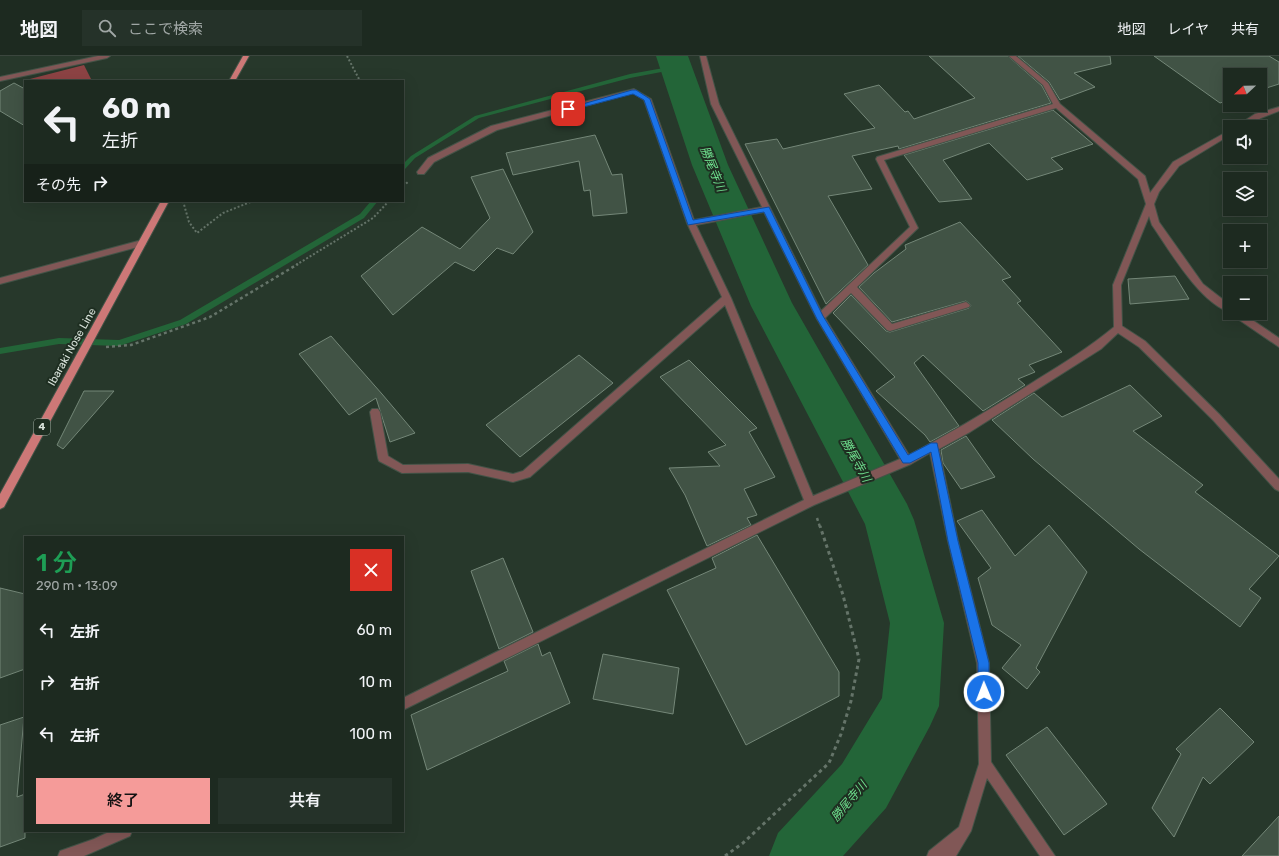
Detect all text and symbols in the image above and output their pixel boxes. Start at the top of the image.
search box [82,10,362,46]
icon: search [96,17,118,39]
text: 地図 [20,18,58,41]
text: ここで検索 [128,20,203,38]
text: 地図 [1117,21,1145,38]
text: レイヤ [1167,21,1209,38]
text: 共有 [1231,21,1259,38]
north arrow [1223,68,1267,112]
map controls [1223,68,1267,320]
text: 60 m [102,92,171,125]
pin [551,92,585,126]
icon: left [36,96,88,148]
icon: arrive [557,98,579,120]
button: sound [1223,120,1267,164]
text: 左折 [102,130,138,152]
water label: 勝尾寺川 [698,144,729,196]
icon: right [89,172,111,194]
button: layers [1223,172,1267,216]
text: その先 [36,176,81,194]
button: + [1223,224,1267,268]
button: − [1223,276,1267,320]
street label: Ibaraki Nose Line [45,306,99,388]
road number: 4 [34,419,50,435]
water label: 勝尾寺川 [838,436,875,486]
text: 1 分 [36,549,77,577]
button: close [350,549,392,591]
text: 290 m · 13:09 [36,578,118,593]
icon: left [36,619,58,641]
text: 60 m [356,621,392,639]
text: 左折 [70,623,100,641]
icon: right [36,671,58,693]
position arrow [963,671,1005,713]
text: 10 m [359,673,392,691]
text: 右折 [70,675,100,693]
icon: left [36,723,58,745]
text: 100 m [350,725,392,743]
text: 左折 [70,727,100,745]
water label: 勝尾寺川 [828,777,871,824]
button: 終了 [36,778,210,824]
button: 共有 [218,778,392,824]

